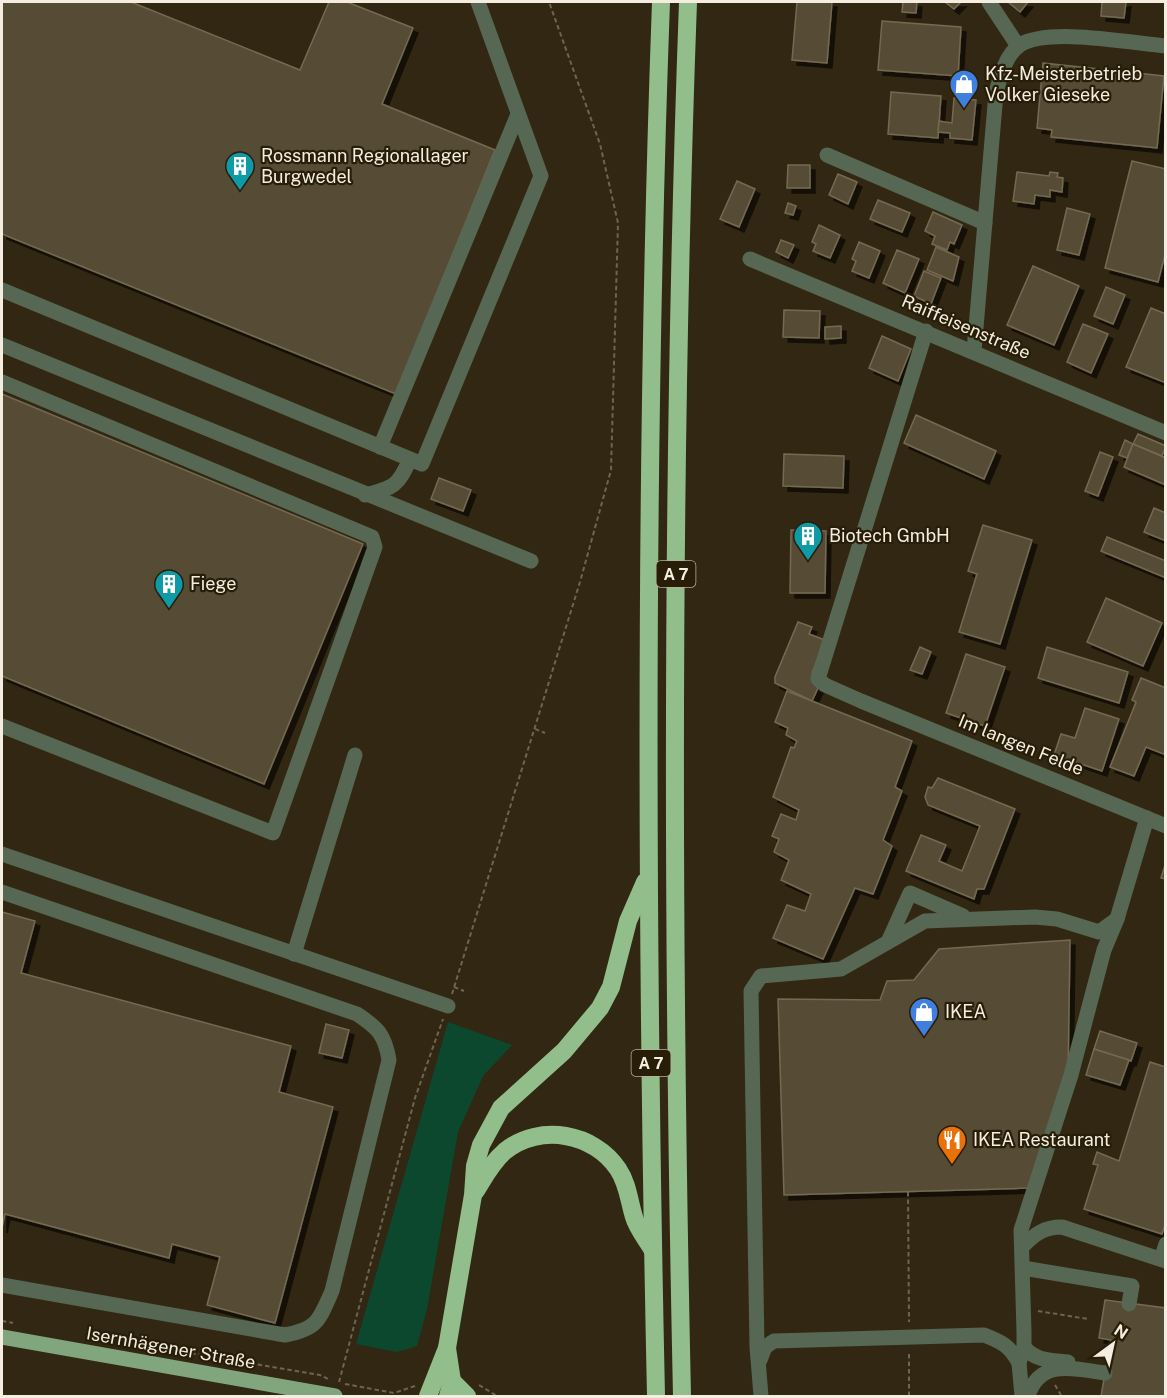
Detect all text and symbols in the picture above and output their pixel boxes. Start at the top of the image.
place label: Kfz-Meisterbetrieb Volker Gieseke [985,63,1142,105]
shop icon: Kfz-Meisterbetrieb Volker Gieseke [948,68,980,110]
place label: Rossmann Regionallager Burgwedel [261,145,469,187]
building icon: Rossmann Regionallager Burgwedel [224,150,256,192]
street label: Raiffeisenstraße [899,290,1034,363]
building icon: Biotech GmbH [792,520,824,562]
place label: Biotech GmbH [829,525,950,546]
road number: A 7 [656,561,696,587]
building icon: Fiege [153,568,185,610]
place label: Fiege [190,573,236,594]
street label: Im langen Felde [956,710,1087,779]
shop icon: IKEA [908,996,940,1038]
place label: IKEA [945,1001,986,1022]
road number: A 7 [632,1050,670,1076]
restaurant icon: IKEA Restaurant [936,1124,968,1166]
place label: IKEA Restaurant [973,1129,1111,1150]
north arrow [1083,1314,1143,1374]
text: N [1110,1320,1131,1343]
street label: Isernhägener Straße [85,1322,257,1373]

